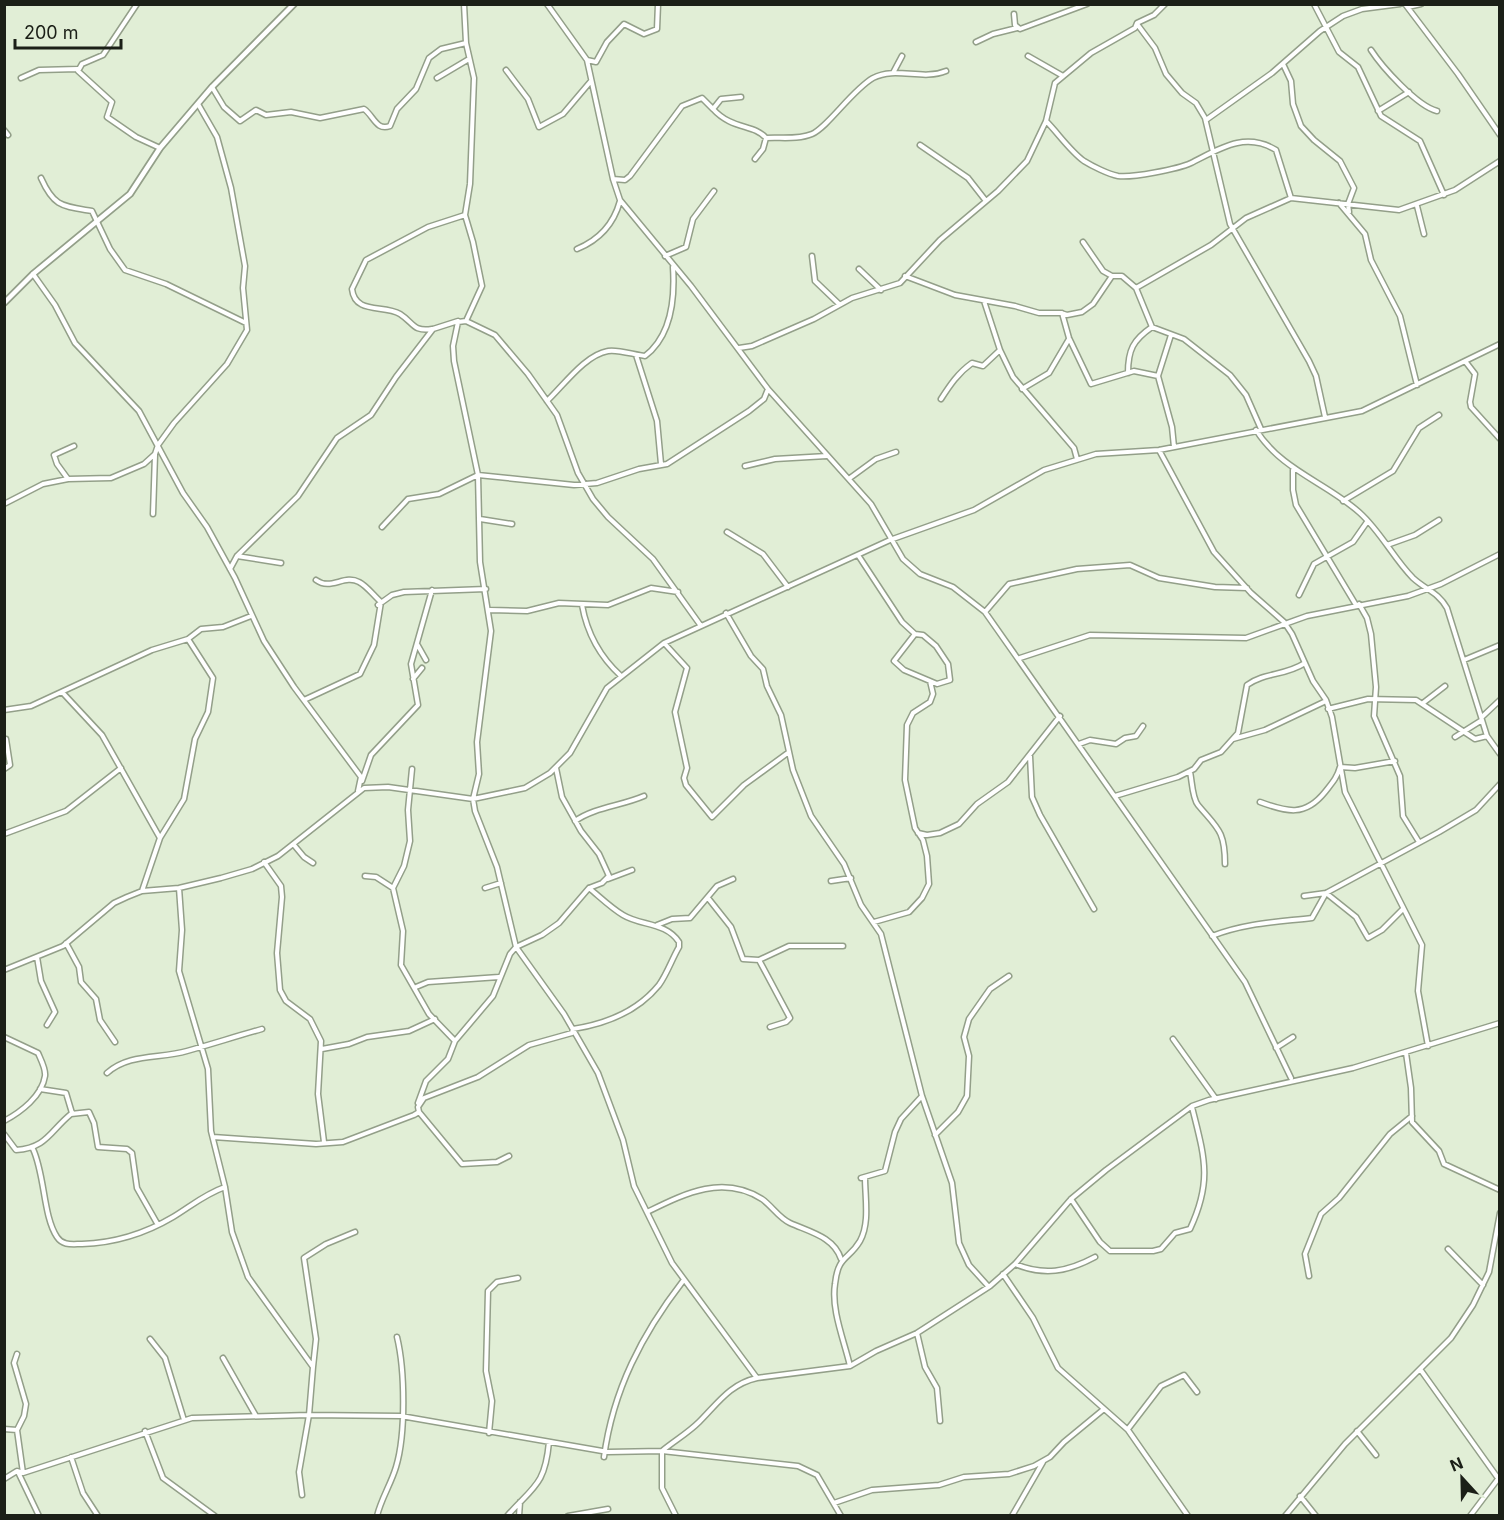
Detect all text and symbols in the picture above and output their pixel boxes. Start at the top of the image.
scale bar [15,12,122,50]
text: 200 m [24,22,79,43]
north arrow [1432,1448,1492,1508]
text: N [1447,1453,1466,1476]

